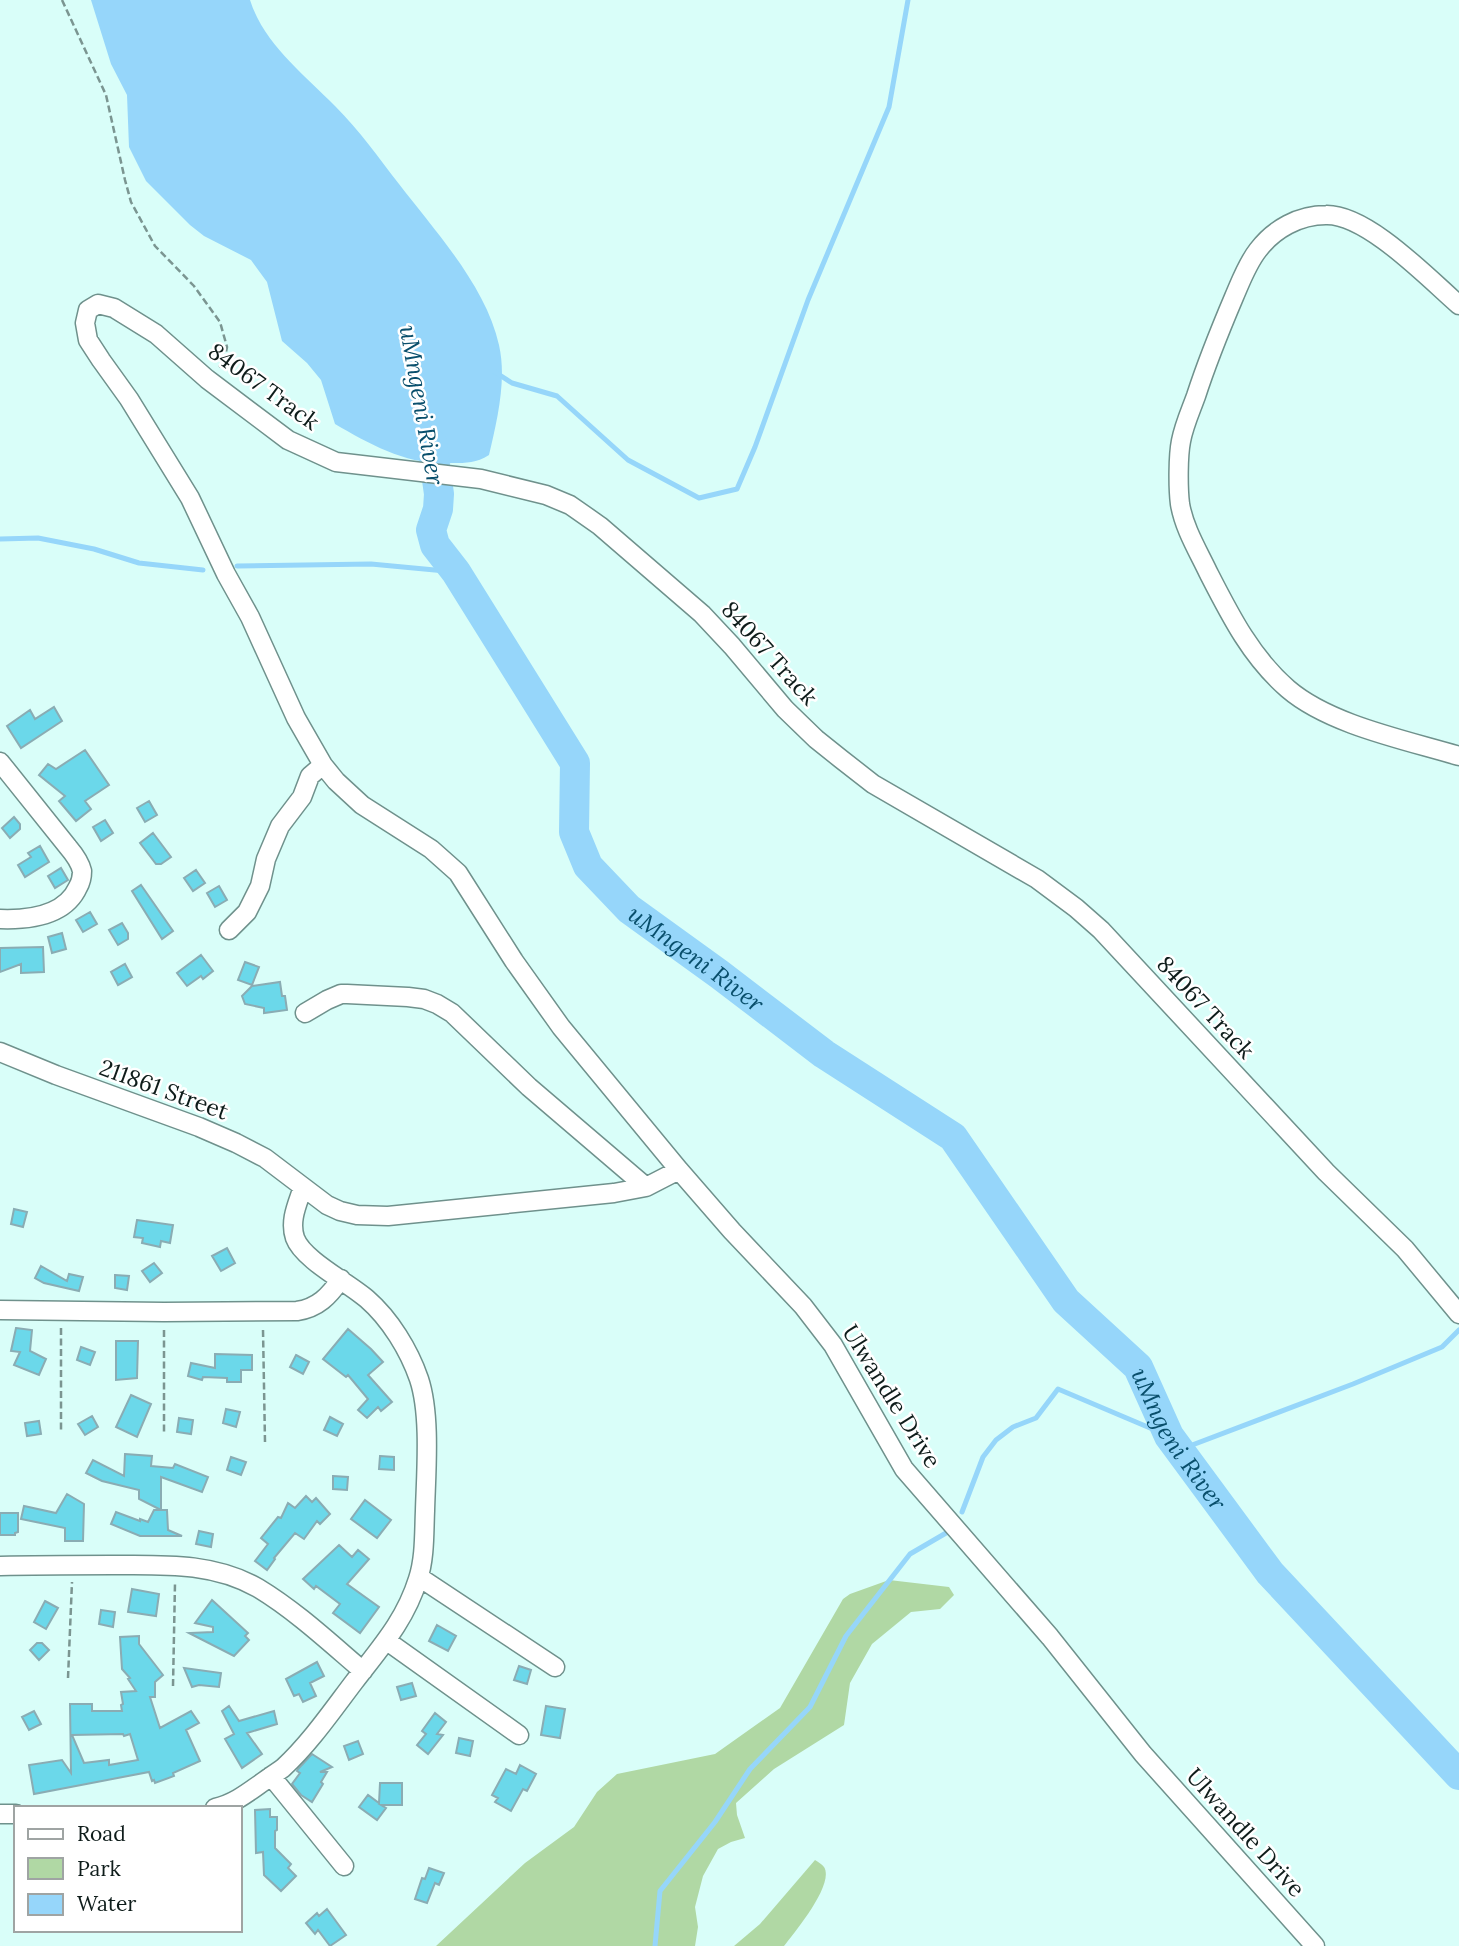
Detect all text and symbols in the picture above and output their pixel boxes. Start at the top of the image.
water label: uMngeni River [393,323,451,487]
street label: 84067 Track [203,336,326,436]
street label: 84067 Track [716,595,825,712]
water label: uMngeni River [622,898,771,1019]
street label: 84067 Track [1151,950,1261,1065]
street label: 211861 Street [96,1052,232,1126]
street label: Ulwandle Drive [836,1319,948,1473]
water label: uMngeni River [1125,1363,1234,1516]
street label: Ulwandle Drive [1181,1762,1311,1902]
legend [14,1806,242,1932]
text: Road [77,1820,126,1847]
text: Park [77,1855,121,1882]
text: Water [77,1890,136,1917]

